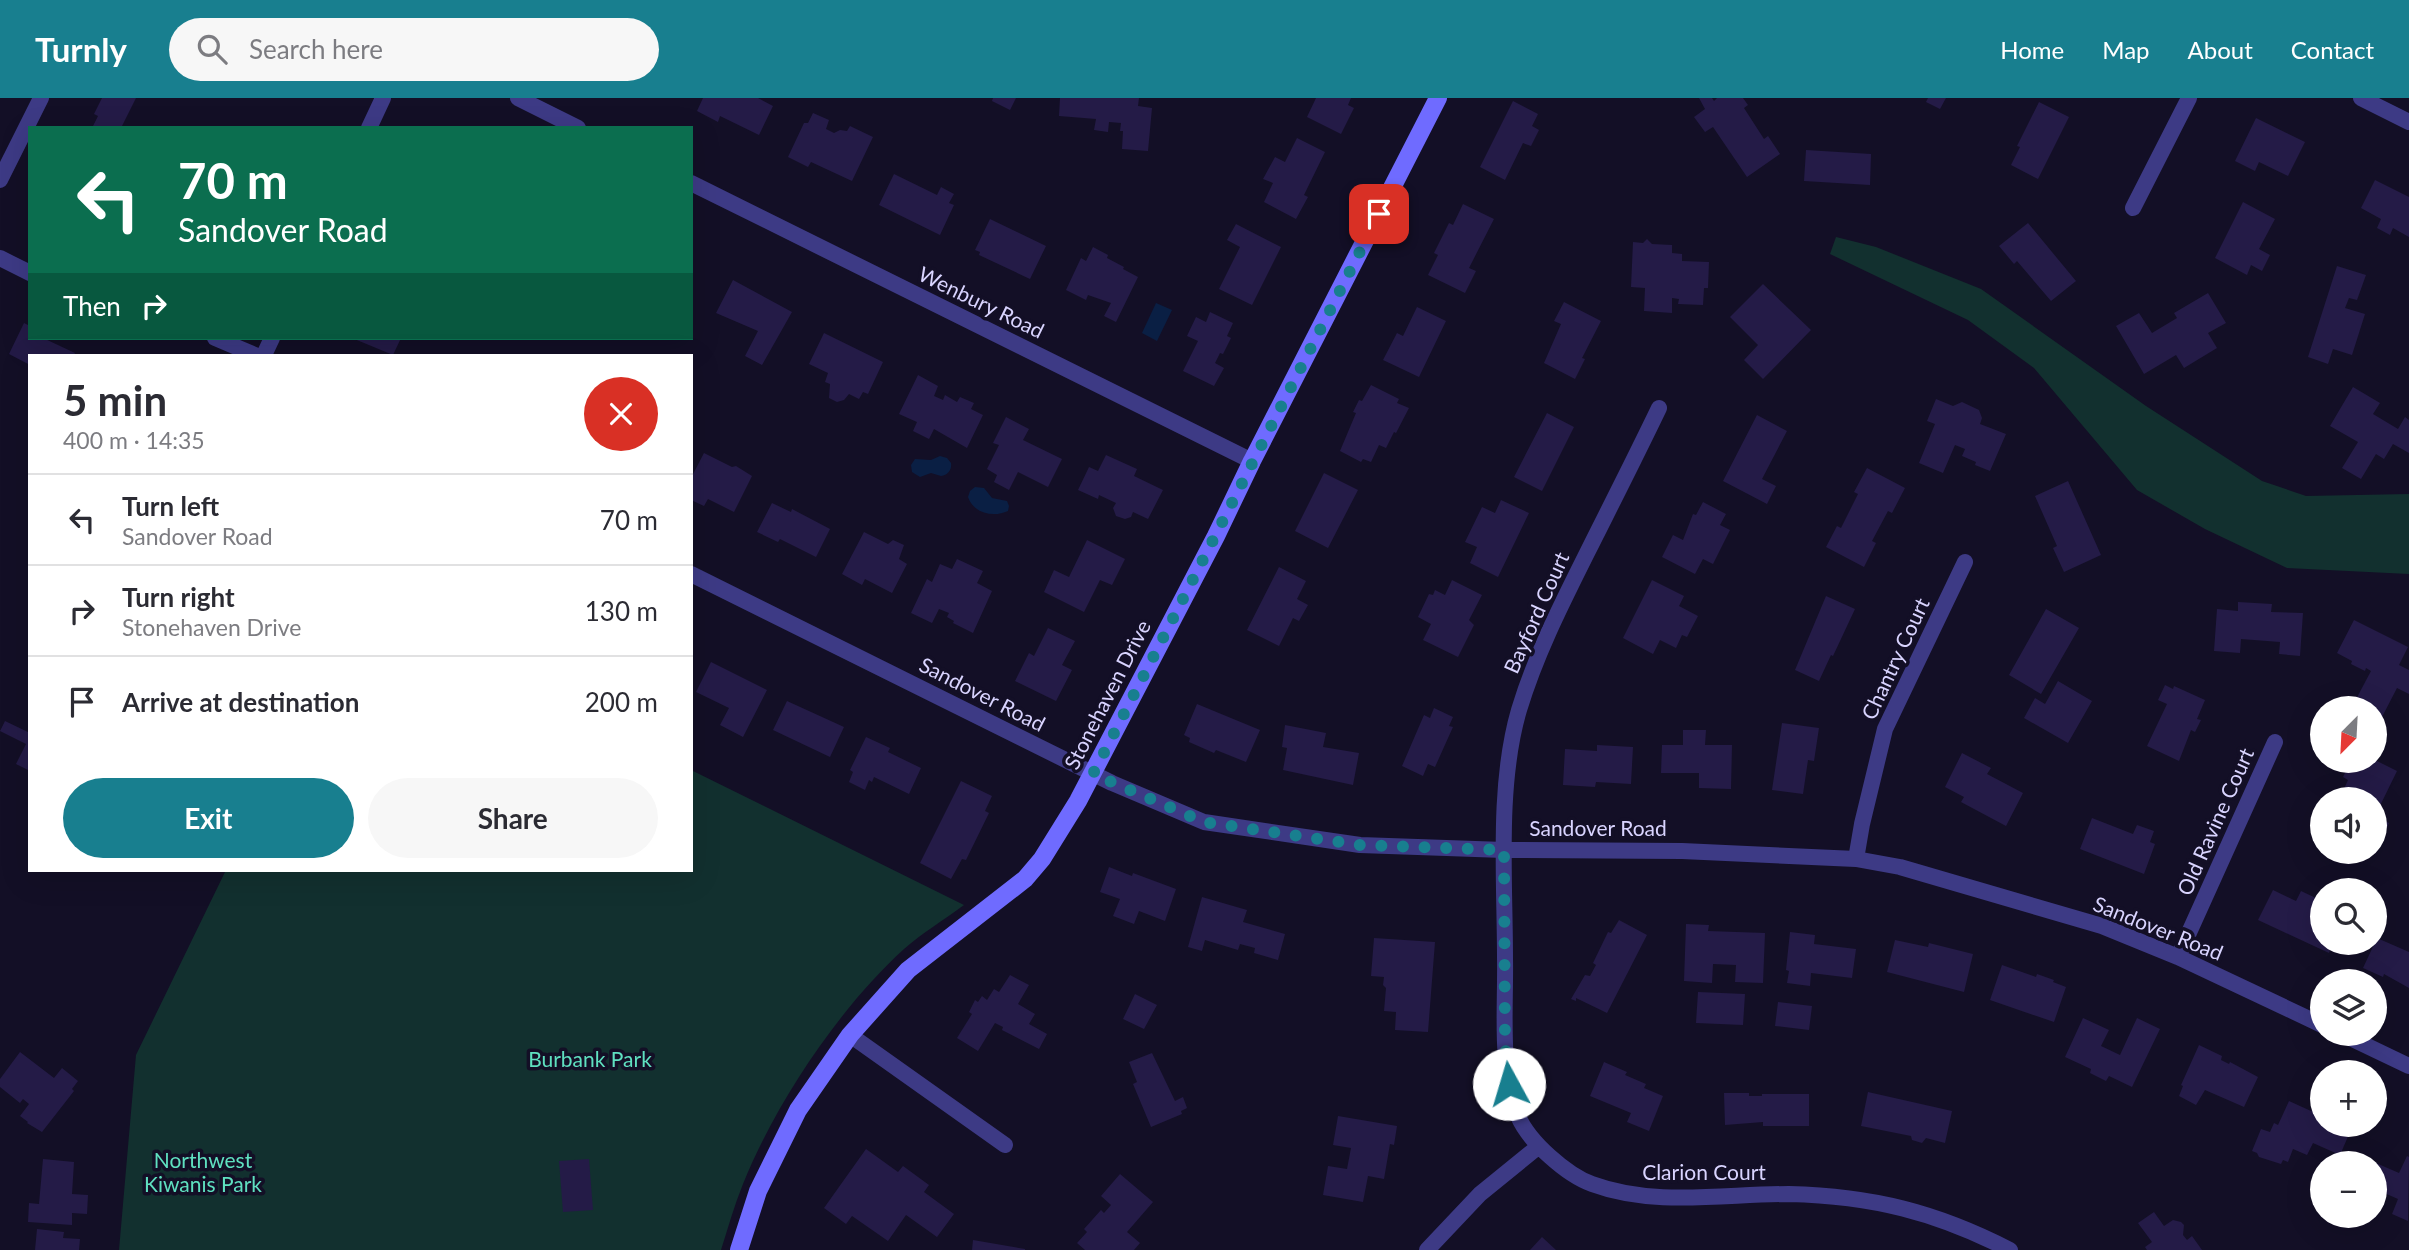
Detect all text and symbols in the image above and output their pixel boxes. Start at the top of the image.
search box [169,18,659,81]
text: Turnly [35,29,127,69]
icon: search [193,30,231,68]
text: Search here [249,33,383,65]
text: Home [2000,35,2064,64]
text: Map [2102,35,2150,64]
text: About [2188,35,2253,64]
text: Contact [2291,35,2374,64]
text: 70 m [178,151,288,209]
icon: left [63,154,154,245]
pin [1349,184,1409,244]
icon: arrive [1360,195,1398,233]
text: Sandover Road [178,210,388,249]
street label: Wenbury Road [915,260,1049,343]
icon: right [135,287,173,325]
text: Then [63,290,121,322]
text: 5 min [63,375,167,425]
button: close [584,377,658,451]
text: 400 m · 14:35 [63,426,205,454]
text: Turn left [122,490,219,522]
icon: left [63,501,101,539]
text: 70 m [600,504,658,536]
text: Sandover Road [122,522,273,550]
street label: Bayford Court [1498,547,1574,677]
text: Turn right [122,581,235,613]
icon: right [63,592,101,630]
street label: Chantry Court [1856,593,1934,723]
text: 130 m [585,595,658,627]
text: Stonehaven Drive [122,613,301,641]
street label: Stonehaven Drive [1058,616,1155,773]
street label: Sandover Road [916,651,1050,736]
icon: arrive [63,683,101,721]
text: Arrive at destination [122,686,359,718]
text: 200 m [585,686,658,718]
north arrow [2310,696,2387,774]
map controls [2310,696,2387,1228]
street label: Old Ravine Court [2171,743,2258,899]
button: Exit [63,778,354,858]
button: Share [368,778,658,858]
button: sound [2310,787,2387,864]
street label: Sandover Road [1529,815,1667,840]
button: search [2310,878,2387,955]
street label: Sandover Road [2090,890,2227,965]
button: layers [2310,969,2387,1046]
park label: Burbank Park [528,1046,652,1071]
position arrow [1472,1047,1546,1121]
button: + [2310,1060,2387,1137]
park label: Northwest Kiwanis Park [144,1147,262,1196]
button: − [2310,1151,2387,1228]
street label: Clarion Court [1642,1159,1766,1184]

